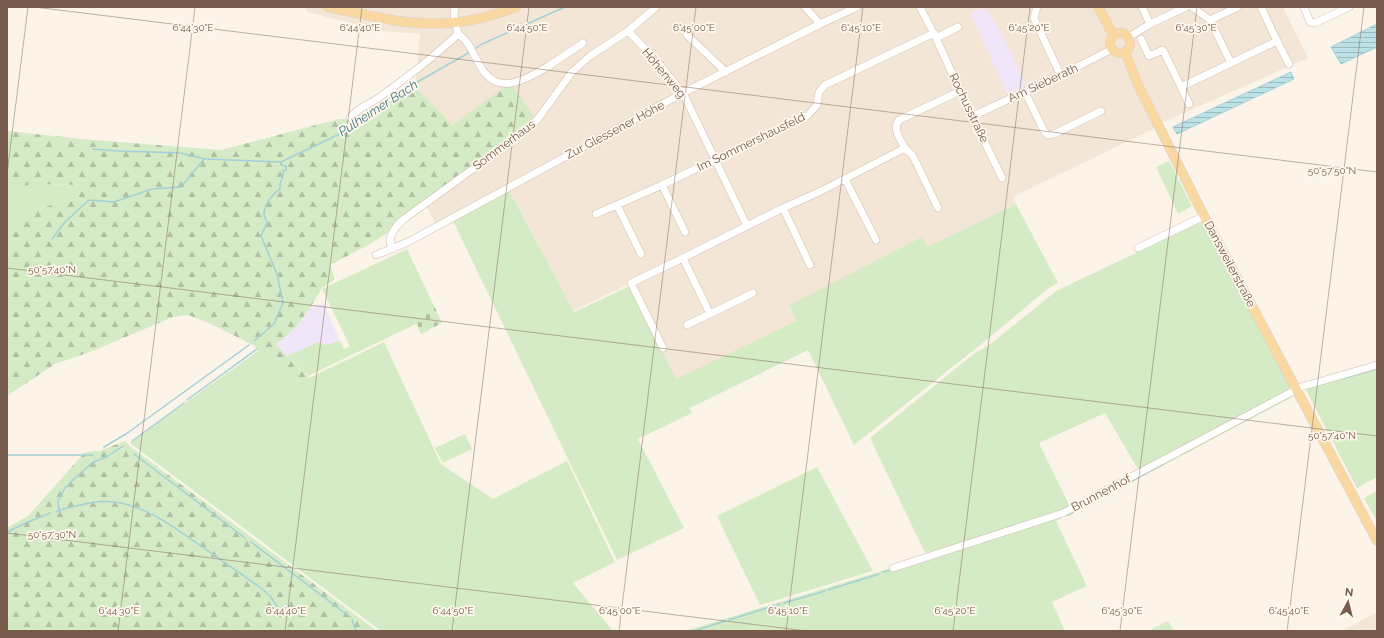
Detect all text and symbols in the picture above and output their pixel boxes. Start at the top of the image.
text: 6°44'30"E [172,22,214,33]
text: 6°44'40"E [340,22,380,33]
text: 6°44'50"E [506,22,548,33]
text: 6°45'00"E [673,22,715,33]
text: 6°45'10"E [841,22,881,33]
text: 6°45'20"E [1009,22,1050,33]
text: 6°45'30"E [1175,22,1217,33]
street label: Höhenweg [639,45,689,101]
street label: Am Sieberath [1006,61,1080,105]
street label: Rochusstraße [946,71,992,145]
water label: Pulheimer Bach [335,77,421,139]
street label: Zur Glessener Höhe [563,98,667,162]
street label: Im Sommershausfeld [695,110,807,174]
street label: Sommerhaus [470,117,538,173]
text: 50°57'50"N [1308,165,1356,176]
street label: Dansweilerstraße [1201,218,1259,310]
text: 50°57'40"N [28,264,76,275]
text: 50°57'40"N [1308,430,1356,441]
street label: Brunnenhof [1069,471,1134,515]
text: 50°57'30"N [28,529,76,540]
north arrow [1328,582,1368,622]
text: N [1344,586,1354,600]
text: 6°44'30"E [98,605,140,616]
text: 6°44'40"E [266,605,306,616]
text: 6°44'50"E [432,605,474,616]
text: 6°45'00"E [599,605,641,616]
text: 6°45'10"E [768,605,808,616]
text: 6°45'20"E [935,605,976,616]
text: 6°45'30"E [1101,605,1143,616]
text: 6°45'40"E [1269,605,1309,616]

